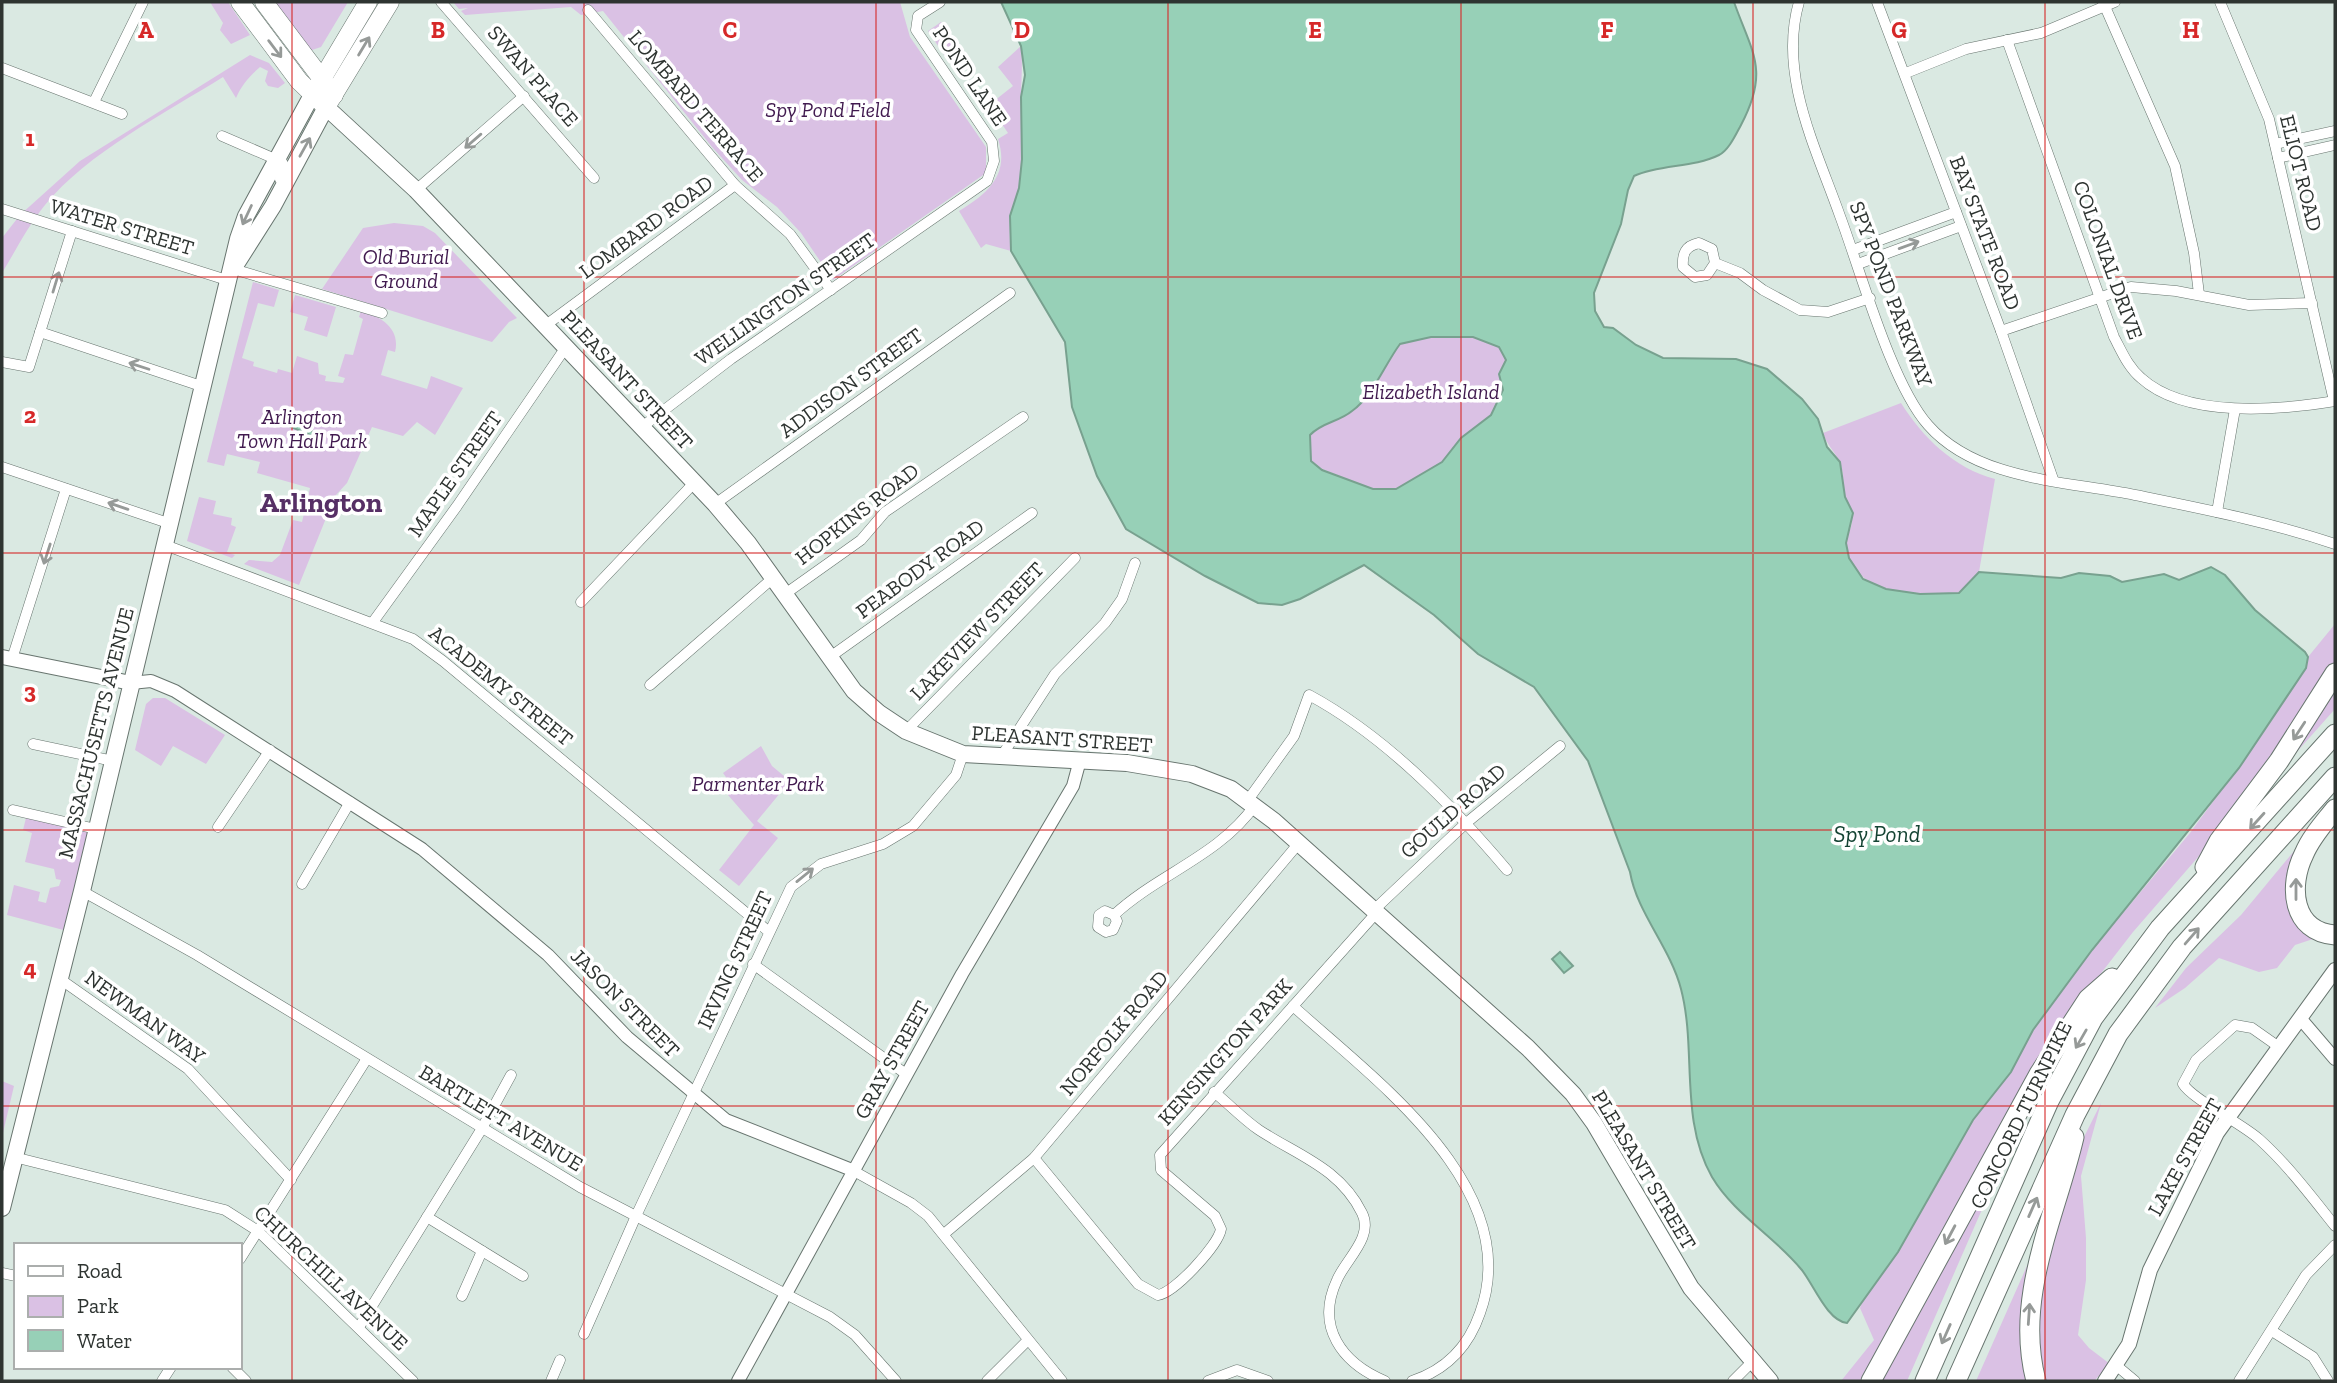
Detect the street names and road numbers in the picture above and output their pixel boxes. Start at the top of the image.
street label: SWAN PLACE [483,20,584,131]
street label: POND LANE [928,21,1013,130]
street label: LOMBARD TERRACE [623,25,769,187]
street label: ELIOT ROAD [2275,112,2328,234]
street label: BAY STATE ROAD [1945,152,2026,313]
street label: LOMBARD ROAD [574,170,718,284]
street label: COLONIAL DRIVE [2068,177,2149,343]
street label: WATER STREET [47,193,197,260]
street label: SPY POND PARKWAY [1845,198,1938,390]
street label: WELLINGTON STREET [690,227,880,370]
street label: PLEASANT STREET [556,305,698,455]
street label: ADDISON STREET [774,322,927,443]
street label: MAPLE STREET [402,406,507,541]
street label: HOPKINS ROAD [790,458,924,570]
street label: PEABODY ROAD [851,514,989,624]
street label: LAKEVIEW STREET [904,556,1049,705]
street label: MASSACHUSETTS AVENUE [52,605,139,861]
street label: ACADEMY STREET [424,620,578,751]
street label: PLEASANT STREET [971,720,1153,757]
street label: GOULD ROAD [1395,758,1511,863]
street label: IRVING STREET [692,887,777,1033]
street label: JASON STREET [566,943,685,1062]
street label: NEWMAN WAY [80,965,210,1069]
street label: NORFOLK ROAD [1054,965,1173,1100]
street label: KENSINGTON PARK [1152,973,1297,1130]
street label: GRAY STREET [849,996,934,1123]
street label: CONCORD TURNPIKE [1964,1017,2077,1213]
street label: BARTLETT AVENUE [415,1059,588,1176]
street label: PLEASANT STREET [1587,1086,1702,1254]
street label: LAKE STREET [2142,1094,2227,1220]
street label: CHURCHILL AVENUE [249,1200,413,1355]

